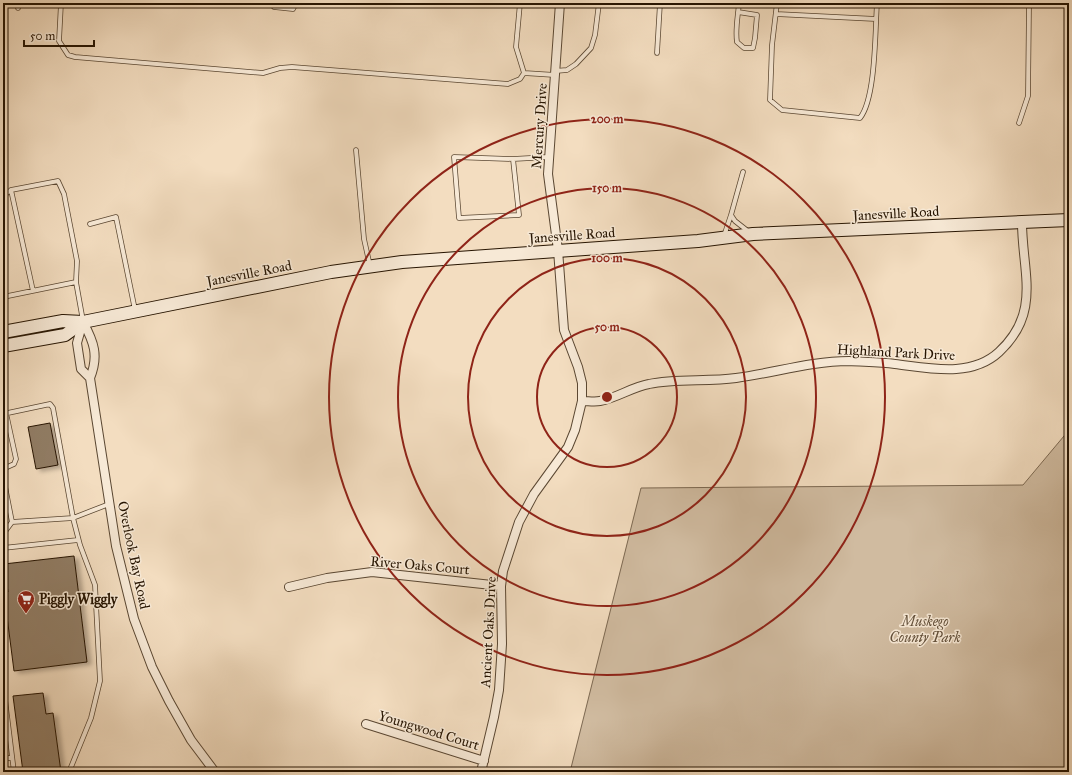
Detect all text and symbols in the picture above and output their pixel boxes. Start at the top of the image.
scale bar [24,22,94,48]
text: 50 m [30,29,55,43]
street label: Mercury Drive [528,82,551,169]
text: 200 m [591,112,624,126]
text: 150 m [592,181,623,195]
street label: Janesville Road [850,203,940,225]
street label: Janesville Road [526,224,616,248]
text: 100 m [591,251,624,265]
street label: Janesville Road [203,257,293,291]
text: 50 m [594,320,621,334]
street label: Highland Park Drive [836,341,956,364]
centre of rings [600,390,614,404]
street label: Overlook Bay Road [114,499,153,611]
street label: River Oaks Court [370,553,470,578]
street label: Ancient Oaks Drive [477,576,500,689]
supermarket icon: Piggly Wiggly [16,589,36,614]
place label: Piggly Wiggly [39,591,119,609]
park label: Muskego County Park [890,613,961,646]
street label: Youngwood Court [376,707,481,754]

